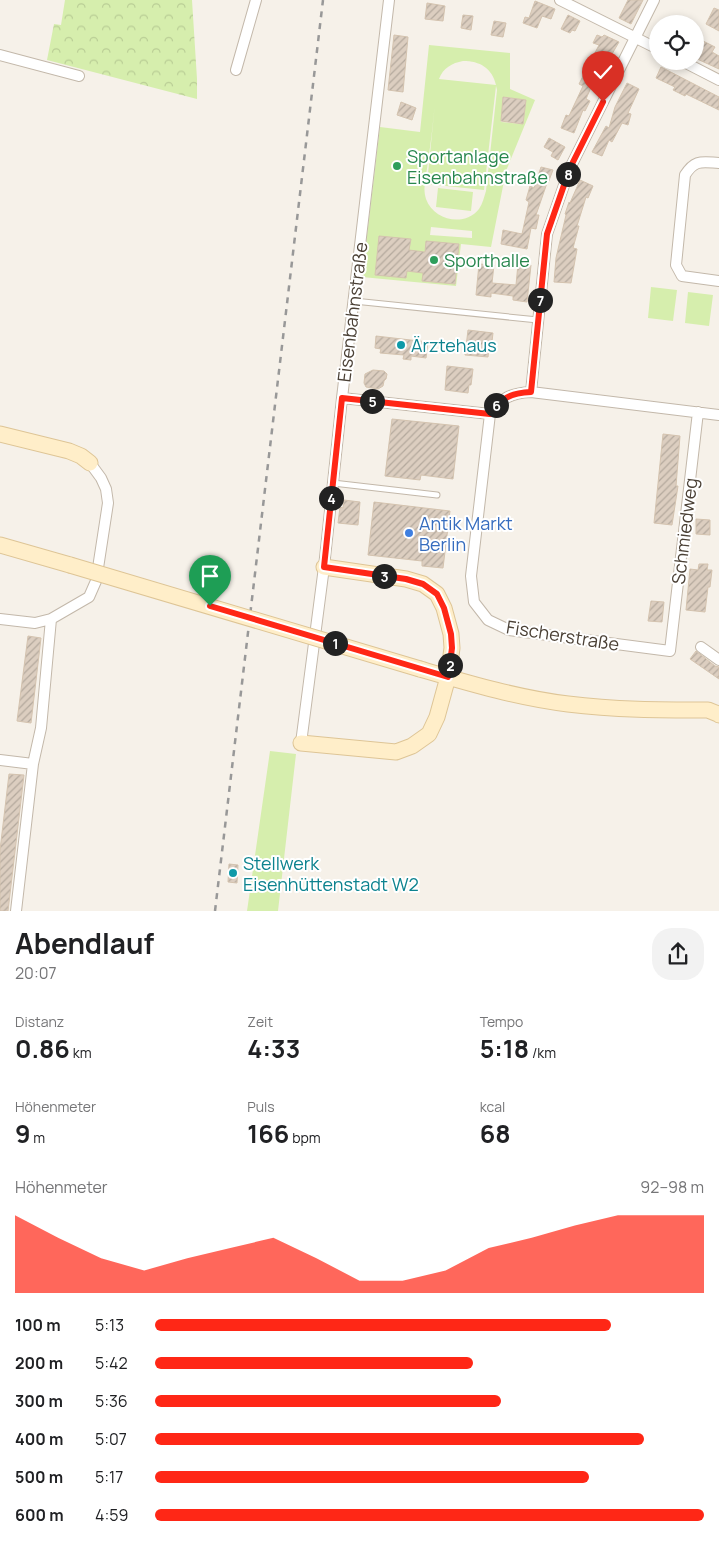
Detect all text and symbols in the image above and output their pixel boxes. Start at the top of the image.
map controls [649,15,704,70]
button: locate [649,15,704,70]
pin [582,51,624,102]
icon: check [589,58,617,86]
place label: Sportanlage Eisenbahnstraße [407,144,548,189]
marker: Sportanlage Eisenbahnstraße [391,160,403,172]
pin: 8 [556,162,580,186]
text: 8 [564,165,573,184]
street label: Eisenbahnstraße [331,241,373,383]
place label: Sporthalle [444,248,530,272]
marker: Sporthalle [428,254,440,266]
pin: 7 [528,288,552,312]
text: 7 [537,291,544,310]
place label: Ärztehaus [411,333,497,357]
marker: Ärztehaus [395,339,407,351]
pin: 5 [360,388,384,414]
text: 5 [368,392,377,411]
pin: 6 [484,392,508,418]
text: 6 [492,396,501,415]
street label: Schmiedweg [666,476,702,586]
pin: 4 [318,486,344,510]
text: 4 [327,489,336,508]
place label: Antik Markt Berlin [419,511,513,556]
marker: Antik Markt Berlin [403,527,415,539]
pin [189,555,231,606]
icon: arrive [196,562,224,590]
pin: 3 [372,564,396,588]
text: 3 [380,567,389,586]
street label: Fischerstraße [505,614,621,656]
pin: 1 [322,630,348,656]
text: 1 [332,634,339,653]
pin: 2 [438,652,462,678]
text: 2 [446,656,455,675]
place label: Stellwerk Eisenhüttenstadt W2 [243,851,419,896]
marker: Stellwerk Eisenhüttenstadt W2 [227,867,239,879]
text: Abendlauf [15,924,154,962]
button: share [652,928,704,980]
text: 20:07 [15,962,56,984]
text: Distanz [15,1012,64,1031]
text: Zeit [247,1012,273,1031]
text: Tempo [480,1012,523,1031]
text: 0.86 [15,1031,70,1066]
text: 4:33 [247,1031,300,1066]
text: 5:18 [480,1031,529,1066]
text: km [70,1043,92,1062]
text: /km [529,1043,556,1062]
text: Höhenmeter [15,1097,96,1116]
text: Puls [247,1097,275,1116]
text: kcal [480,1097,505,1116]
text: 9 [15,1116,31,1151]
text: 166 [247,1116,289,1151]
text: 68 [480,1116,511,1151]
text: m [31,1128,45,1147]
text: bpm [289,1128,321,1147]
text: Höhenmeter [15,1176,108,1198]
text: 92–98 m [640,1176,704,1198]
text: 100 m [15,1314,61,1336]
text: 5:13 [95,1314,124,1336]
text: 200 m [15,1352,63,1374]
text: 5:42 [95,1352,128,1374]
text: 300 m [15,1390,63,1412]
text: 5:36 [95,1390,128,1412]
text: 400 m [15,1428,63,1450]
text: 5:07 [95,1428,127,1450]
text: 500 m [15,1466,63,1488]
text: 5:17 [95,1466,123,1488]
text: 600 m [15,1504,64,1526]
text: 4:59 [95,1504,128,1526]

